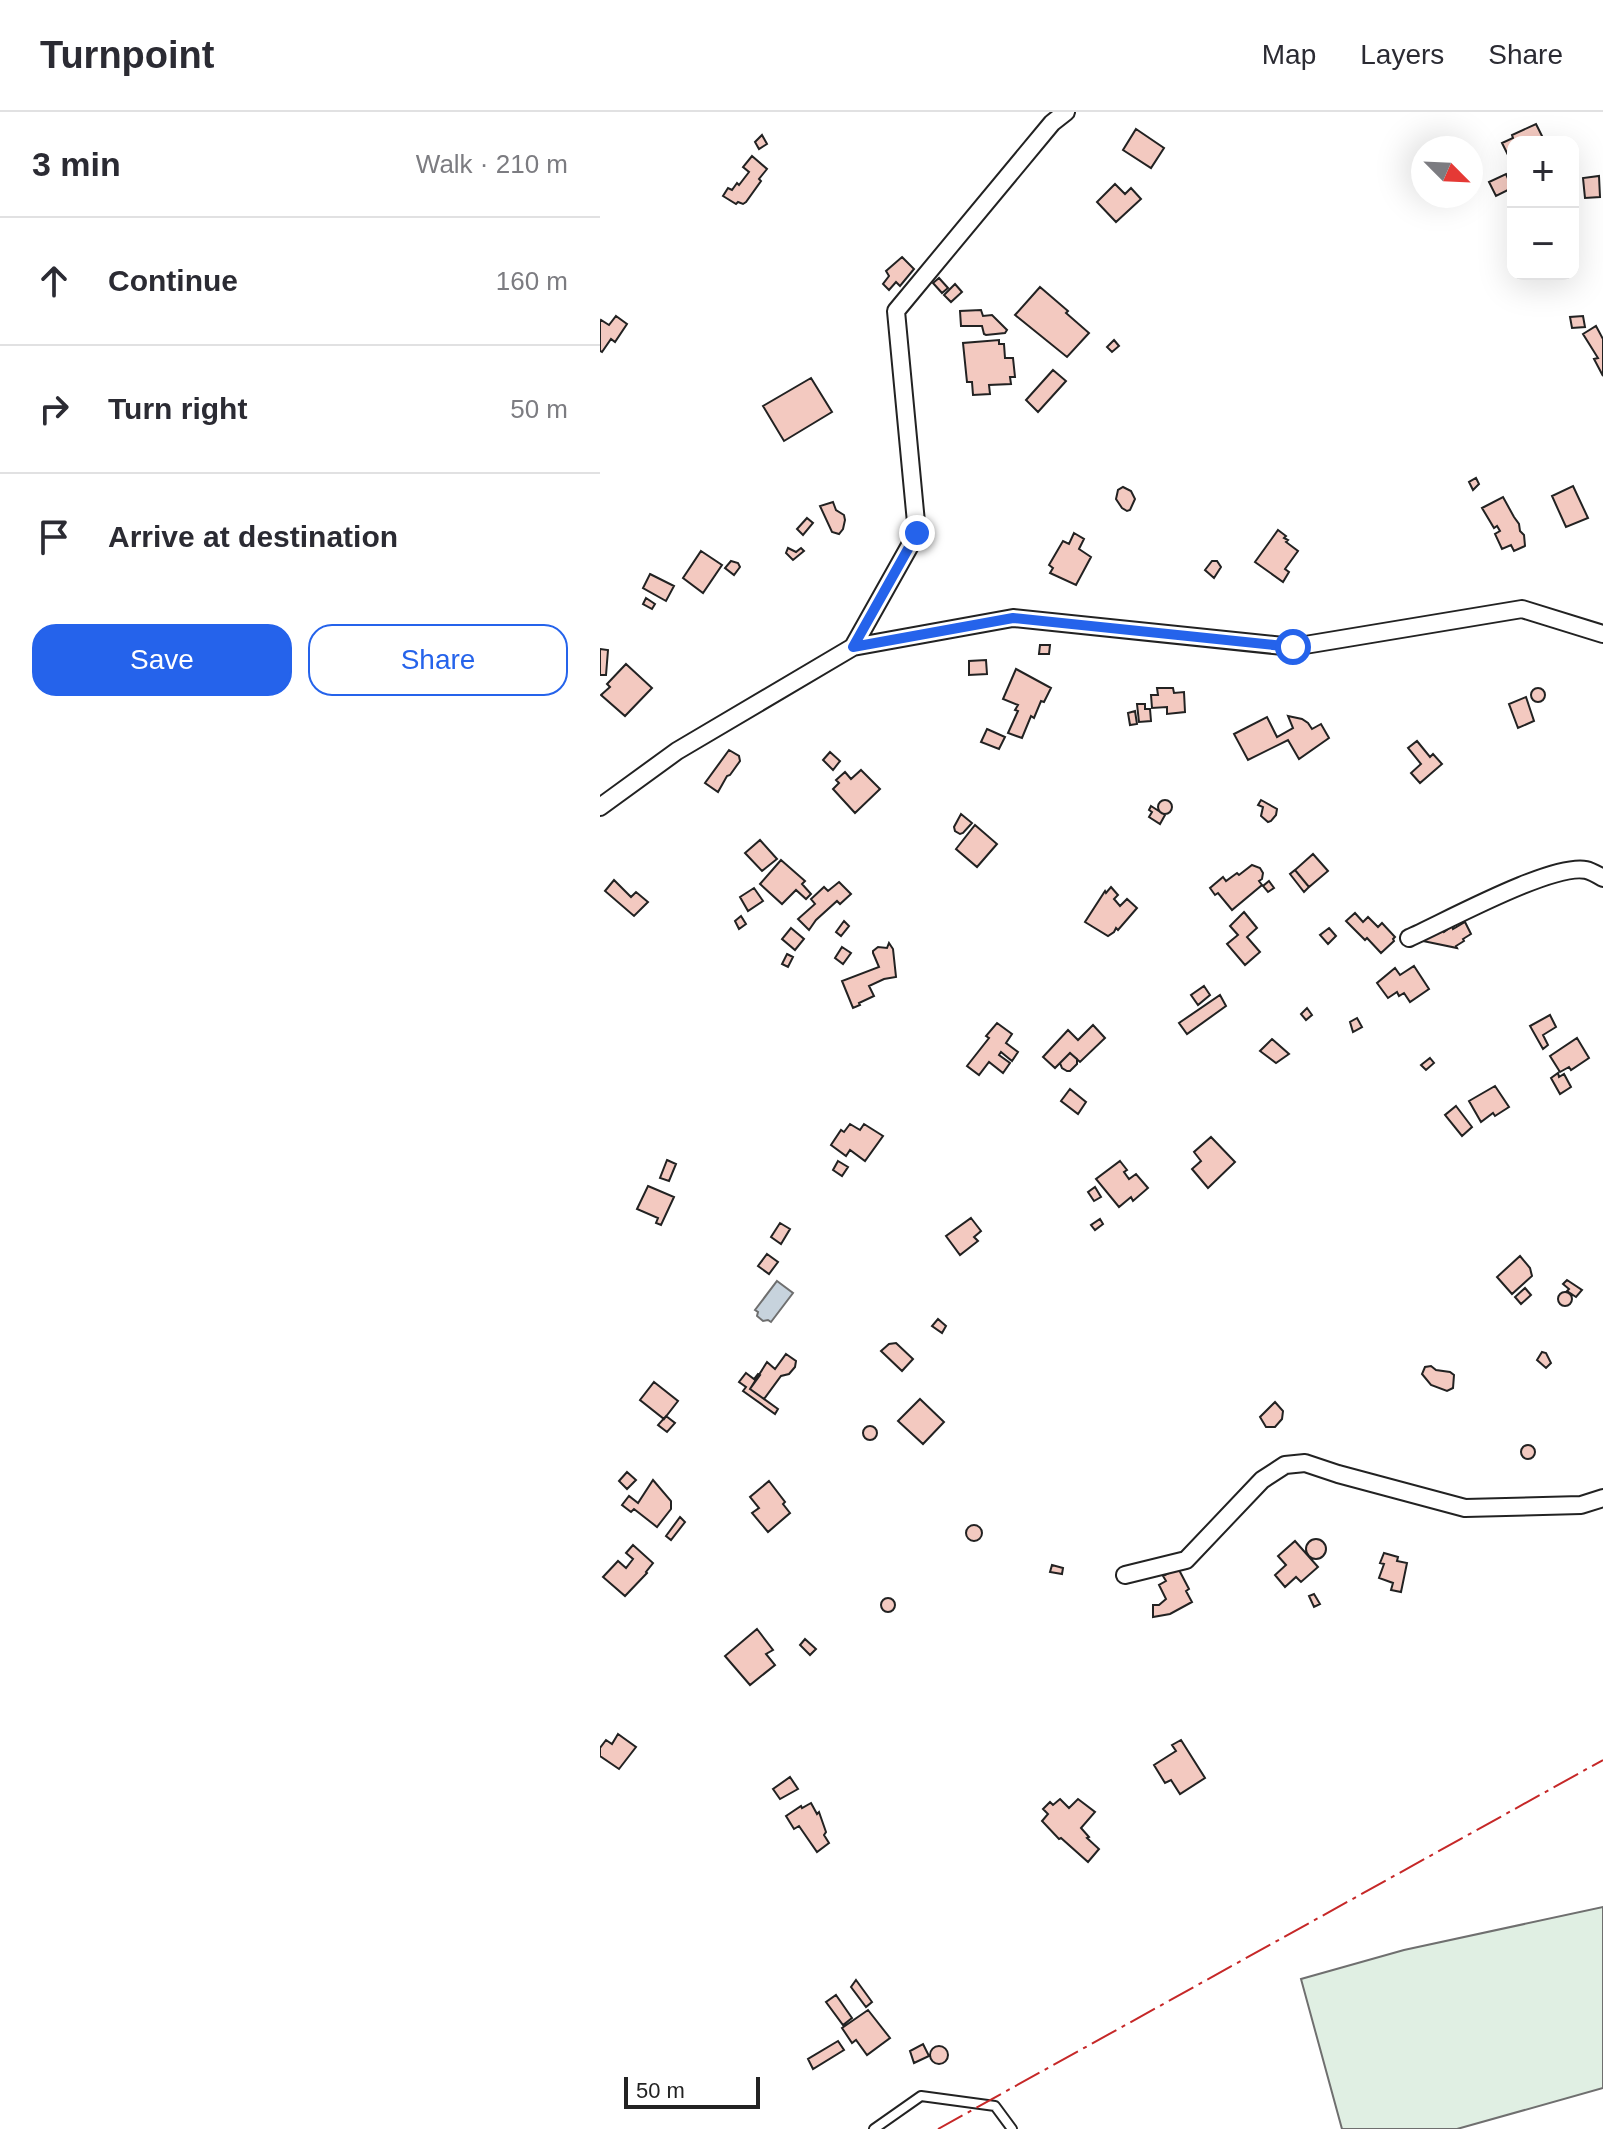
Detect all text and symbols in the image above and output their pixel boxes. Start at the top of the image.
text: Turnpoint [40,34,214,76]
text: Map [1262,39,1316,70]
text: Layers [1360,39,1444,70]
text: Share [1488,39,1563,70]
north arrow [1411,136,1483,208]
map controls [1507,136,1579,280]
button: + [1507,136,1579,208]
text: 3 min [32,145,121,183]
text: Walk · 210 m [416,149,568,179]
button: − [1507,208,1579,280]
icon: ahead [32,259,76,303]
text: Continue [108,264,238,297]
text: 160 m [496,266,568,296]
icon: right [32,387,76,431]
text: Turn right [108,392,247,425]
text: 50 m [510,394,568,424]
icon: arrive [32,515,76,559]
route end [899,515,935,551]
text: Arrive at destination [108,520,398,553]
button: Save [32,624,292,696]
button: Share [308,624,568,696]
route start [1275,629,1311,665]
scale bar [624,2073,760,2109]
text: 50 m [636,2078,685,2103]

